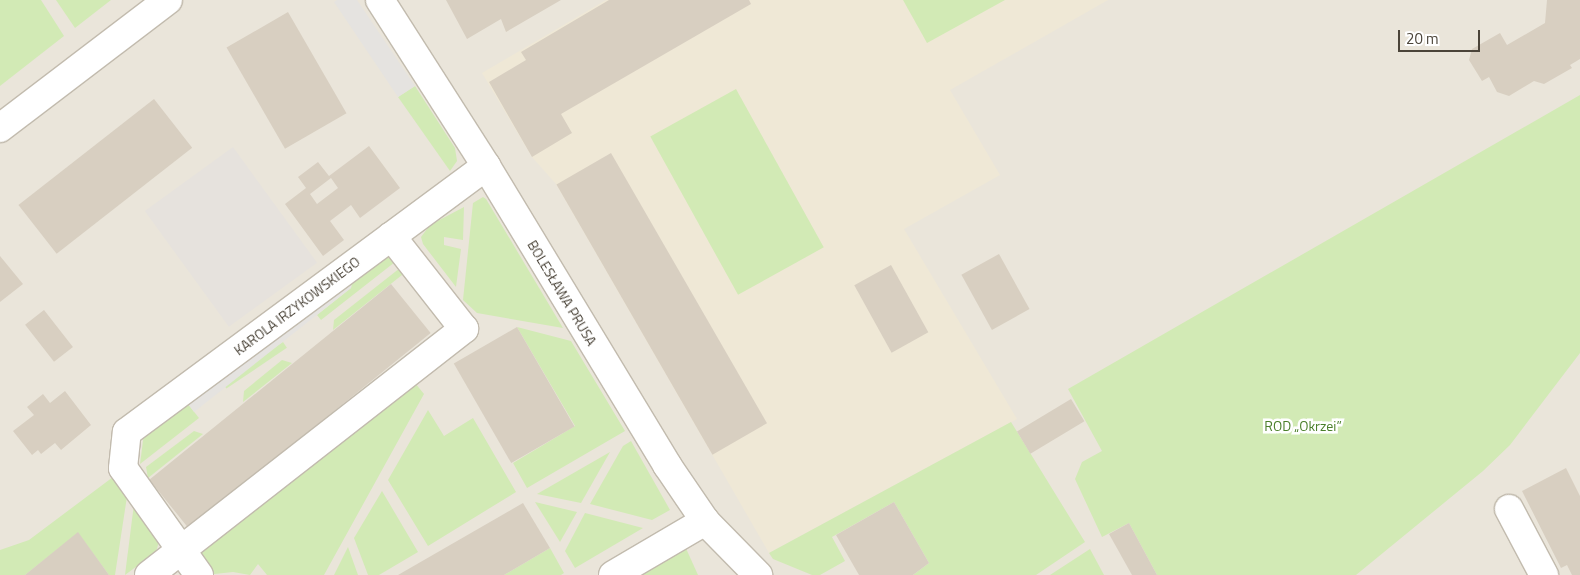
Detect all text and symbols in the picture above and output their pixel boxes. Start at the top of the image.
scale bar [1400,20,1482,52]
text: 20 m [1406,27,1439,50]
street label: BOLESŁAWA PRUSA [524,237,600,349]
street label: KAROLA IRZYKOWSKIEGO [231,253,363,359]
park label: ROD „Okrzei” [1264,418,1342,434]

